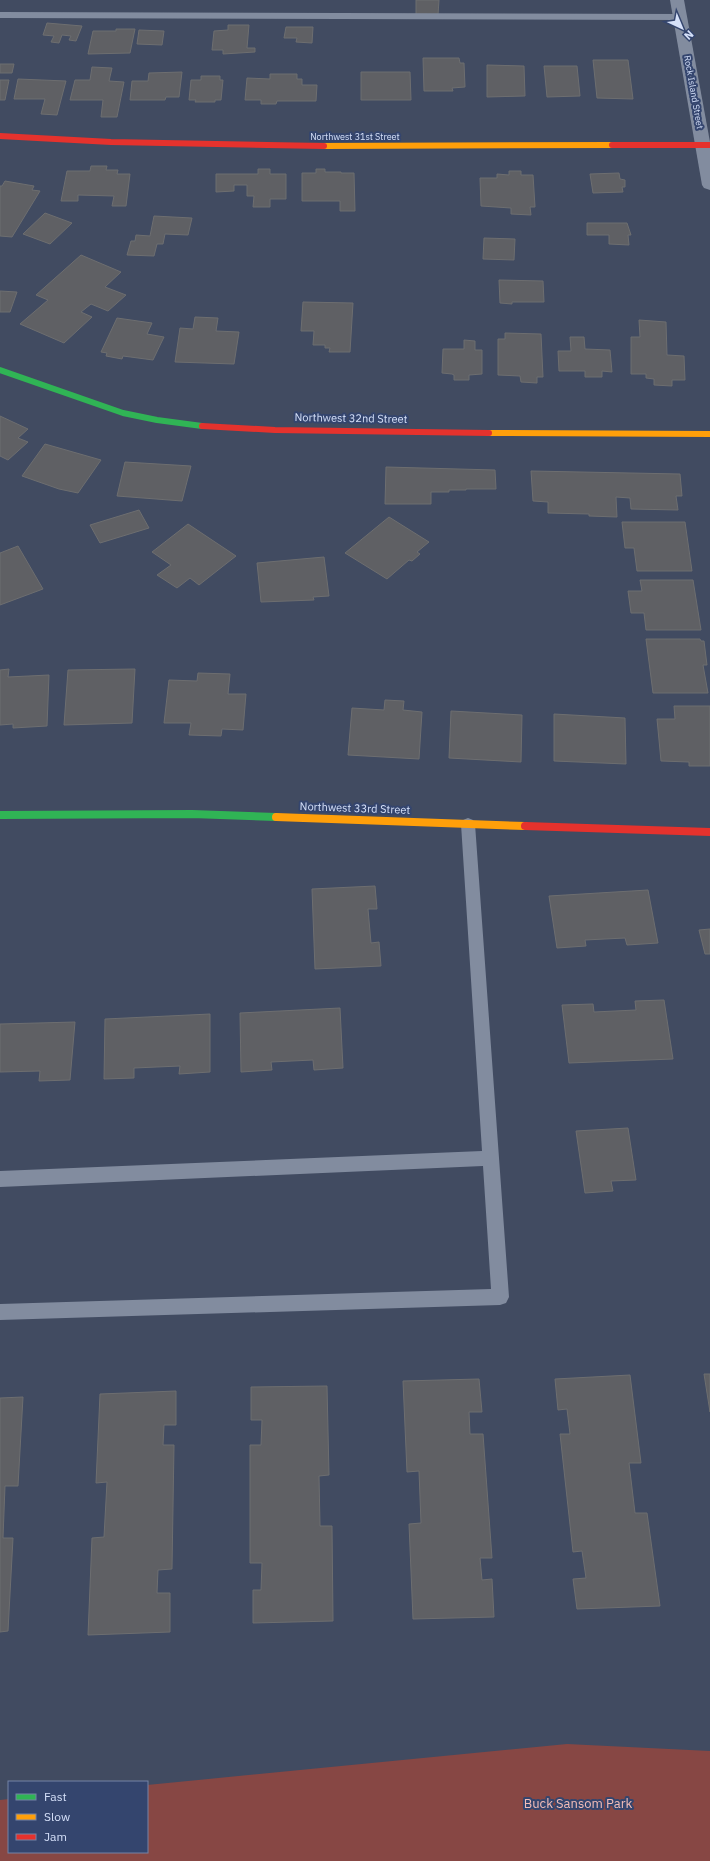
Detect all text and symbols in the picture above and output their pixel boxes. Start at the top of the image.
north arrow [662,8,702,48]
text: N [681,27,697,43]
street label: Rock Island Street [682,54,706,130]
street label: Northwest 31st Street [310,131,400,142]
street label: Northwest 32nd Street [294,410,408,426]
street label: Northwest 33rd Street [300,799,411,817]
legend [8,1781,148,1853]
text: Fast [44,1789,67,1804]
park label: Buck Sansom Park [524,1795,632,1812]
text: Slow [44,1809,70,1824]
text: Jam [44,1829,67,1844]

